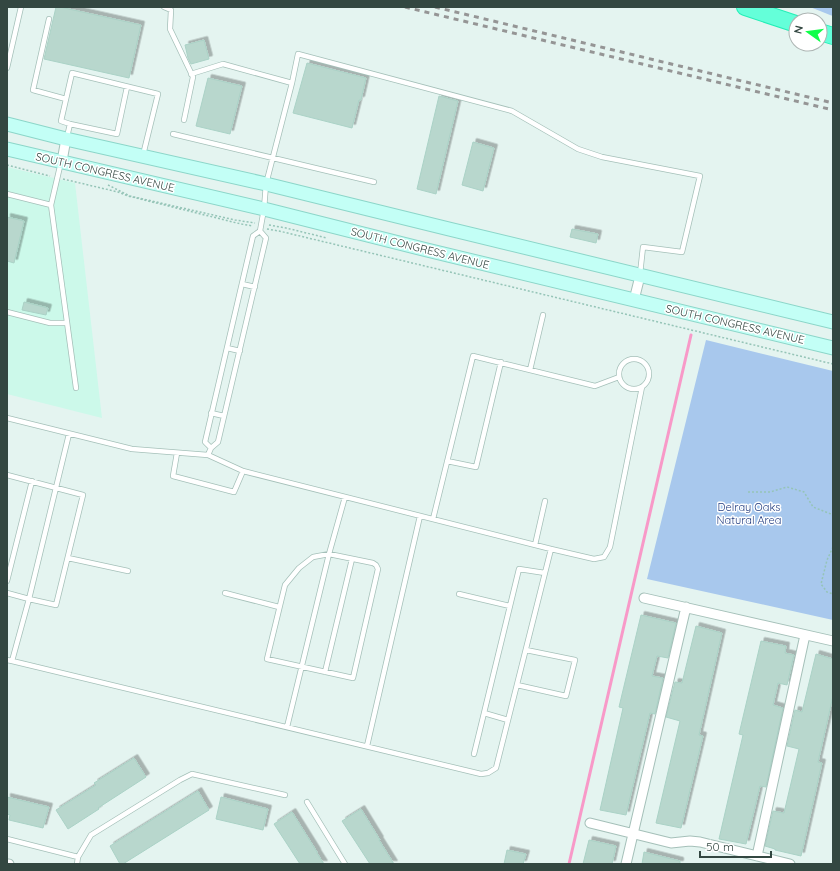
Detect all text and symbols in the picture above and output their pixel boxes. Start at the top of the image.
north arrow [788,12,828,52]
text: N [791,24,806,35]
street label: SOUTH CONGRESS AVENUE [34,149,176,195]
street label: SOUTH CONGRESS AVENUE [349,224,491,272]
street label: SOUTH CONGRESS AVENUE [664,301,806,347]
park label: Delray Oaks Natural Area [717,500,782,527]
scale bar [700,833,771,859]
text: 50 m [706,839,734,854]

